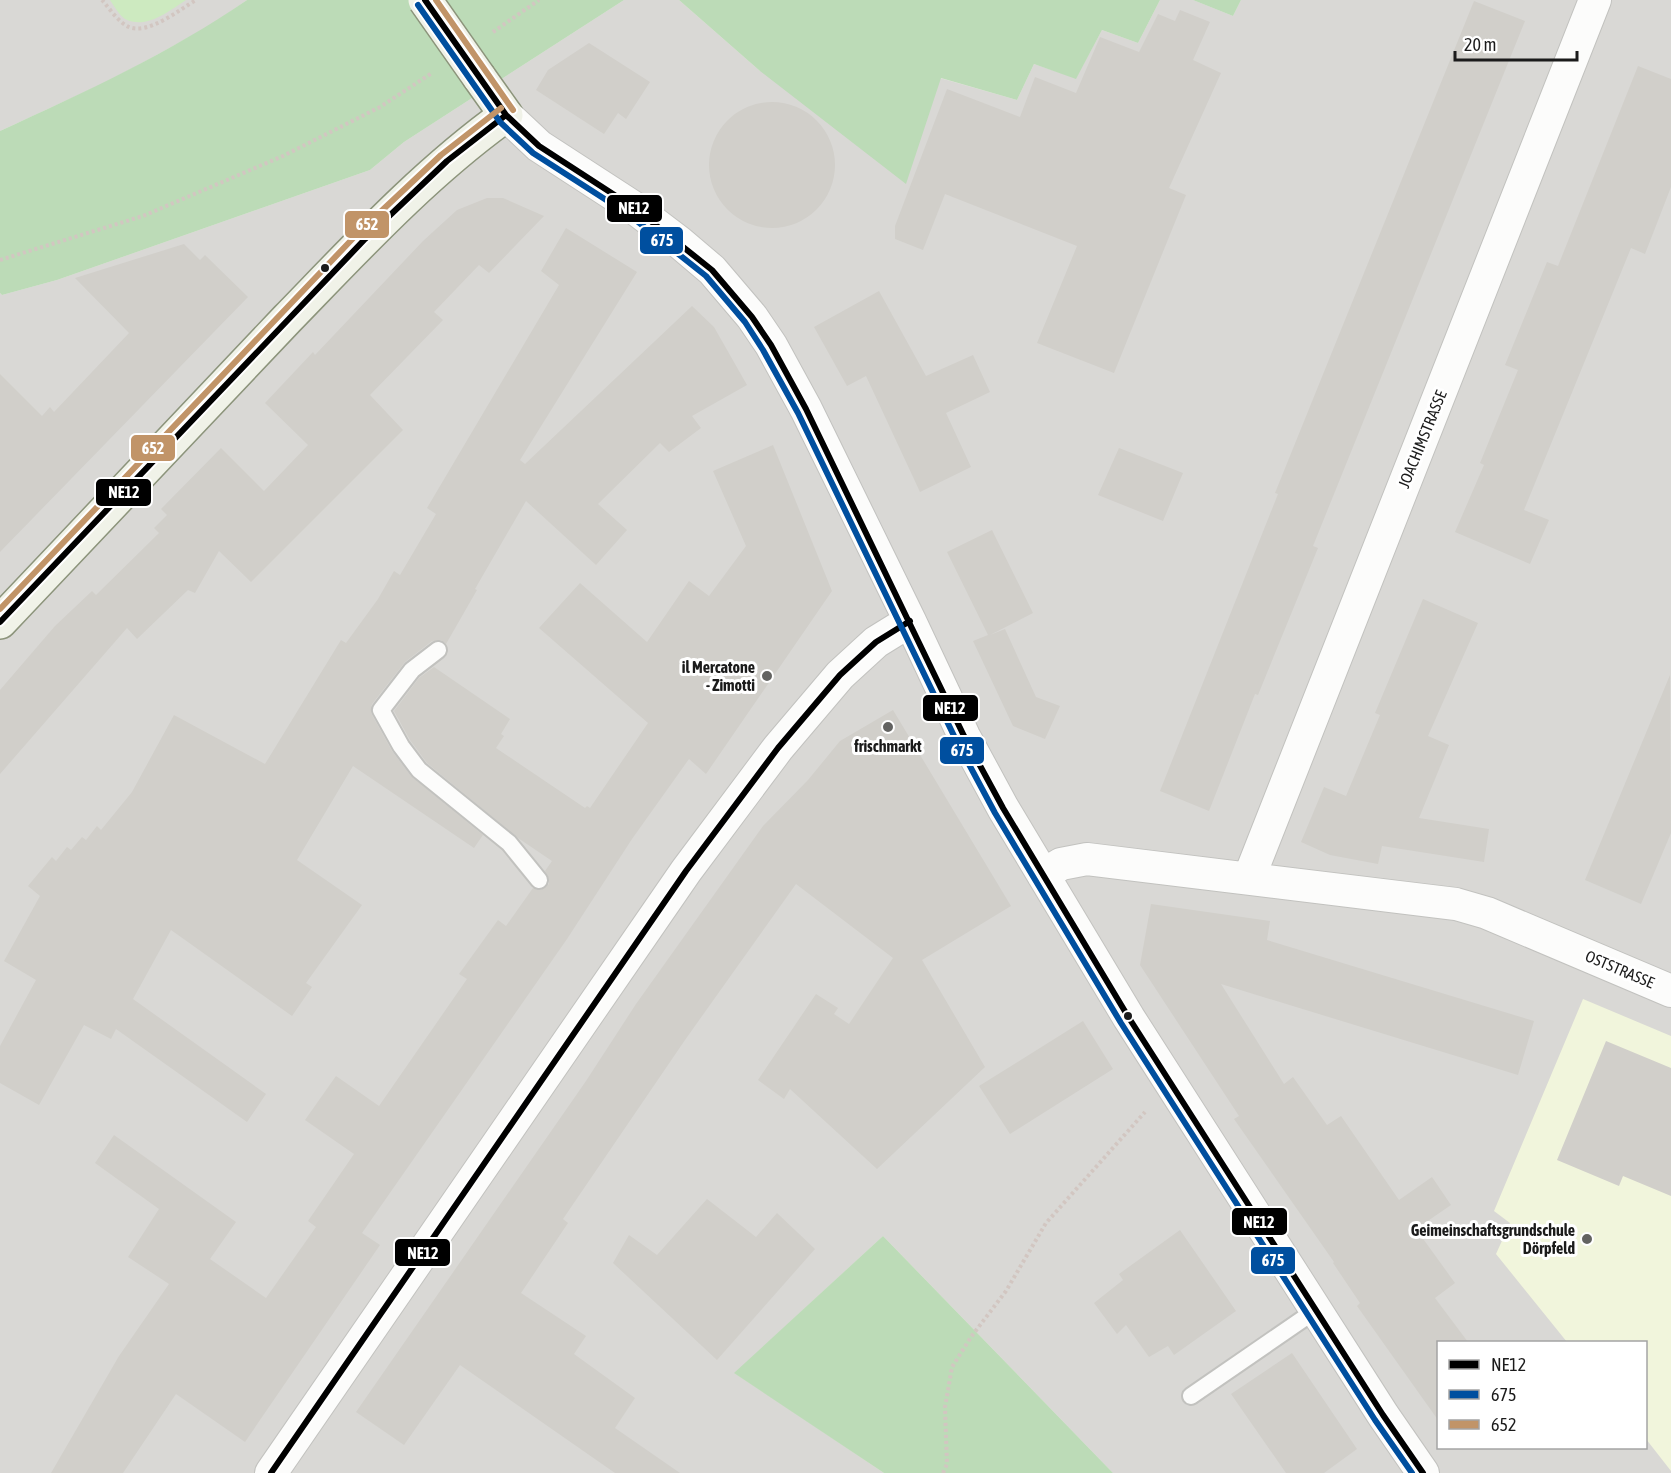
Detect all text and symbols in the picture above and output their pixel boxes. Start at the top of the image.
scale bar [1455,24,1576,62]
text: 20 m [1464,34,1496,55]
line badge: NE12 [606,194,663,223]
text: NE12 [618,199,650,217]
line badge: 652 [344,210,390,239]
text: 652 [356,215,378,233]
line badge: 675 [639,226,684,255]
text: 675 [651,231,674,249]
unlabelled marker [319,262,331,274]
street label: JOACHIMSTRASSE [1394,388,1450,490]
line badge: 652 [130,434,176,462]
text: 652 [142,439,164,457]
line badge: NE12 [95,478,152,507]
text: NE12 [108,483,140,501]
place label: il Mercatone - Zimotti [682,658,755,694]
marker: il Mercatone - Zimotti [760,669,774,683]
line badge: NE12 [922,694,979,722]
text: NE12 [934,699,966,717]
marker: frischmarkt [881,720,895,734]
line badge: 675 [939,736,985,765]
place label: frischmarkt [853,737,922,755]
text: 675 [951,741,974,759]
street label: OSTSTRASSE [1583,946,1657,992]
unlabelled marker [1122,1010,1134,1022]
line badge: NE12 [1231,1207,1288,1236]
text: NE12 [1243,1213,1275,1231]
place label: Geimeinschaftsgrundschule Dörpfeld [1411,1221,1575,1257]
marker: Geimeinschaftsgrundschule Dörpfeld [1580,1232,1594,1246]
line badge: NE12 [394,1238,451,1267]
text: NE12 [407,1244,439,1262]
line badge: 675 [1250,1246,1296,1275]
text: 675 [1262,1251,1285,1269]
legend [1437,1341,1647,1449]
text: NE12 [1491,1354,1526,1375]
text: 675 [1491,1384,1516,1405]
text: 652 [1491,1414,1516,1435]

